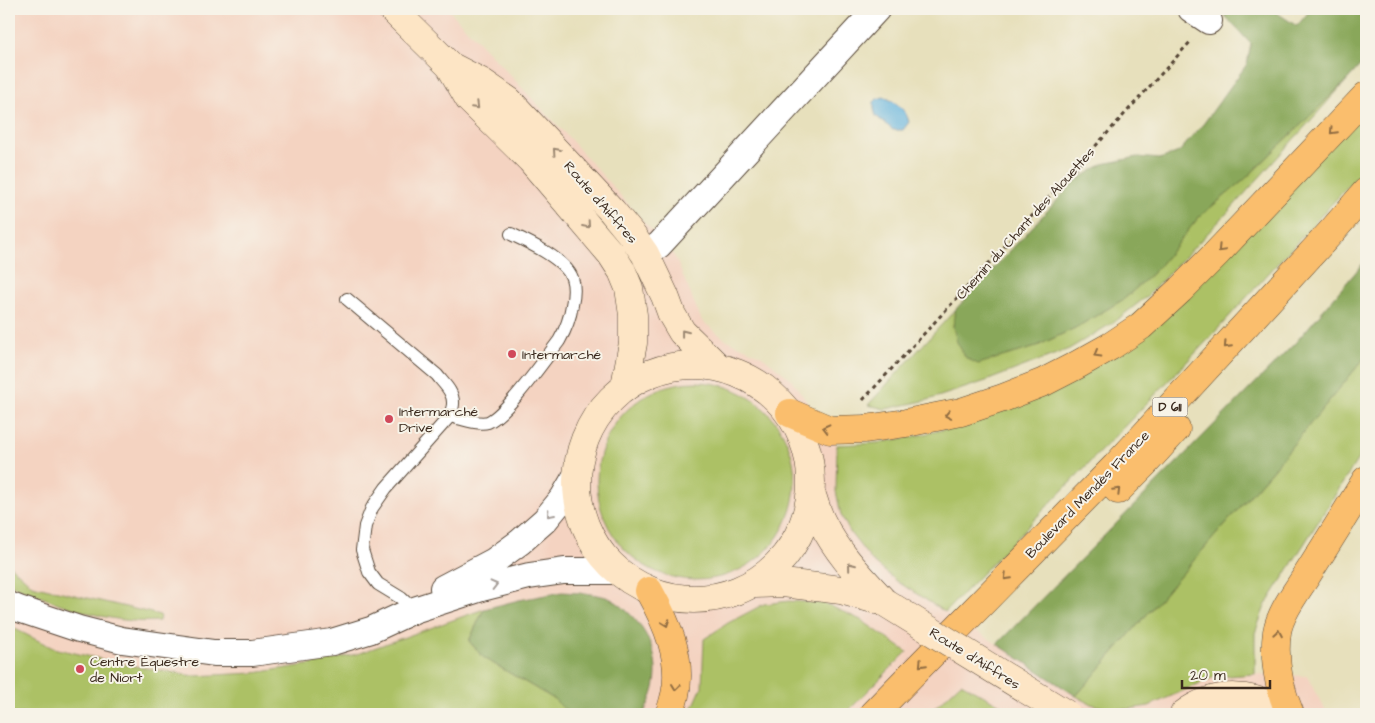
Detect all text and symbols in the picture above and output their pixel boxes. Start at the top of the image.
one-way arrow [470,100,479,109]
one-way arrow [1330,126,1339,135]
street label: Chemin du Chant des Alouettes [952,143,1100,304]
one-way arrow [553,147,562,156]
street label: Route d'Aiffres [559,157,642,248]
one-way arrow [581,220,590,229]
one-way arrow [1218,244,1227,253]
one-way arrow [681,329,690,339]
one-way arrow [1224,339,1233,348]
place label: Intermarché [522,345,602,365]
one-way arrow [1094,347,1103,357]
marker: Intermarché [506,348,518,360]
road number: D 611 [1152,398,1188,417]
place label: Intermarché Drive [399,402,479,438]
one-way arrow [943,409,952,419]
marker: Intermarché Drive [383,413,395,425]
one-way arrow [822,423,831,434]
street label: Boulevard Mendès France [1021,426,1155,563]
one-way arrow [1111,488,1120,497]
one-way arrow [546,508,555,517]
one-way arrow [849,563,857,572]
one-way arrow [1004,571,1013,580]
one-way arrow [490,580,499,591]
one-way arrow [660,619,670,627]
street label: Route d'Aiffres [925,623,1024,695]
one-way arrow [1272,629,1282,638]
place label: Centre Équestre de Niort [90,652,200,688]
one-way arrow [919,658,928,667]
scale bar [1182,658,1270,690]
marker: Centre Équestre de Niort [74,663,86,675]
text: 20 m [1190,665,1226,686]
one-way arrow [671,683,682,691]

